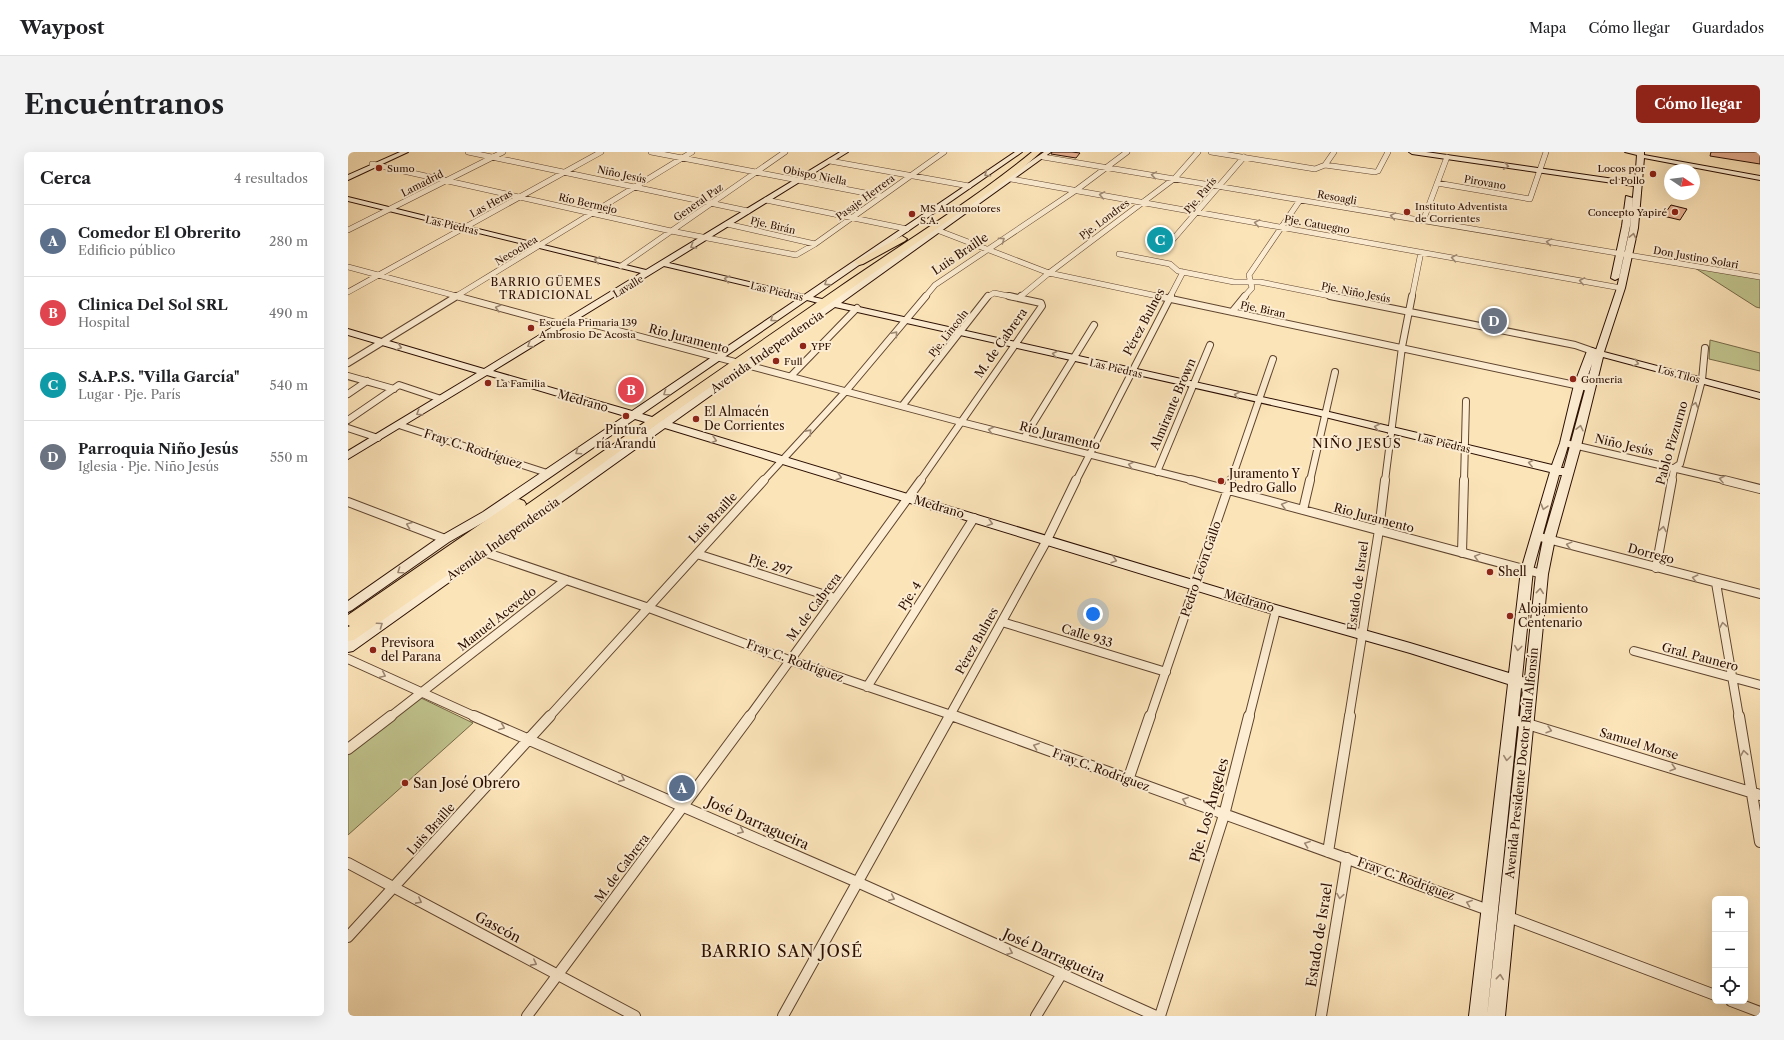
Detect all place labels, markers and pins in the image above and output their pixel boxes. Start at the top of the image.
place label: Sumo [387,162,415,175]
place label: Locos por el Pollo [1597,162,1646,187]
marker: Sumo [374,163,384,173]
marker: Locos por el Pollo [1648,169,1658,179]
place label: Instituto Adventista de Corrientes [1415,200,1508,225]
place label: MS Automotores S.A. [920,202,1001,227]
place label: Concepto Yapiré [1588,206,1667,219]
marker: Instituto Adventista de Corrientes [1402,207,1412,217]
marker: Concepto Yapiré [1670,207,1680,217]
marker: MS Automotores S.A. [907,209,917,219]
pin: C [1147,225,1173,255]
pin: D [1481,306,1507,336]
place label: Escuela Primaria 139 Ambrosio De Acosta [538,316,637,341]
marker: Escuela Primaria 139 Ambrosio De Acosta [526,323,536,333]
place label: YPF [810,340,832,353]
marker: YPF [798,341,808,351]
place label: Full [784,355,803,368]
marker: Full [771,356,781,366]
place label: Gomeria [1581,373,1623,386]
marker: Gomeria [1568,374,1578,384]
pin: B [618,375,644,405]
place label: La Familia [496,377,546,390]
marker: La Familia [483,378,493,388]
place label: El Almacén De Corrientes [704,404,784,433]
marker: Pintura ría Arandú [621,411,631,421]
marker: El Almacén De Corrientes [691,414,701,424]
place label: Pintura ría Arandú [596,422,657,451]
place label: Juramento Y Pedro Gallo [1227,466,1301,495]
marker: Juramento Y Pedro Gallo [1216,476,1226,486]
place label: Shell [1498,564,1527,579]
marker: Shell [1485,567,1495,577]
place label: Alojamiento Centenario [1517,601,1588,630]
marker: Alojamiento Centenario [1505,611,1515,621]
place label: Previsora del Parana [381,635,442,664]
marker: Previsora del Parana [368,645,378,655]
pin: A [669,773,695,803]
place label: San José Obrero [413,774,520,792]
marker: San José Obrero [400,778,410,788]

